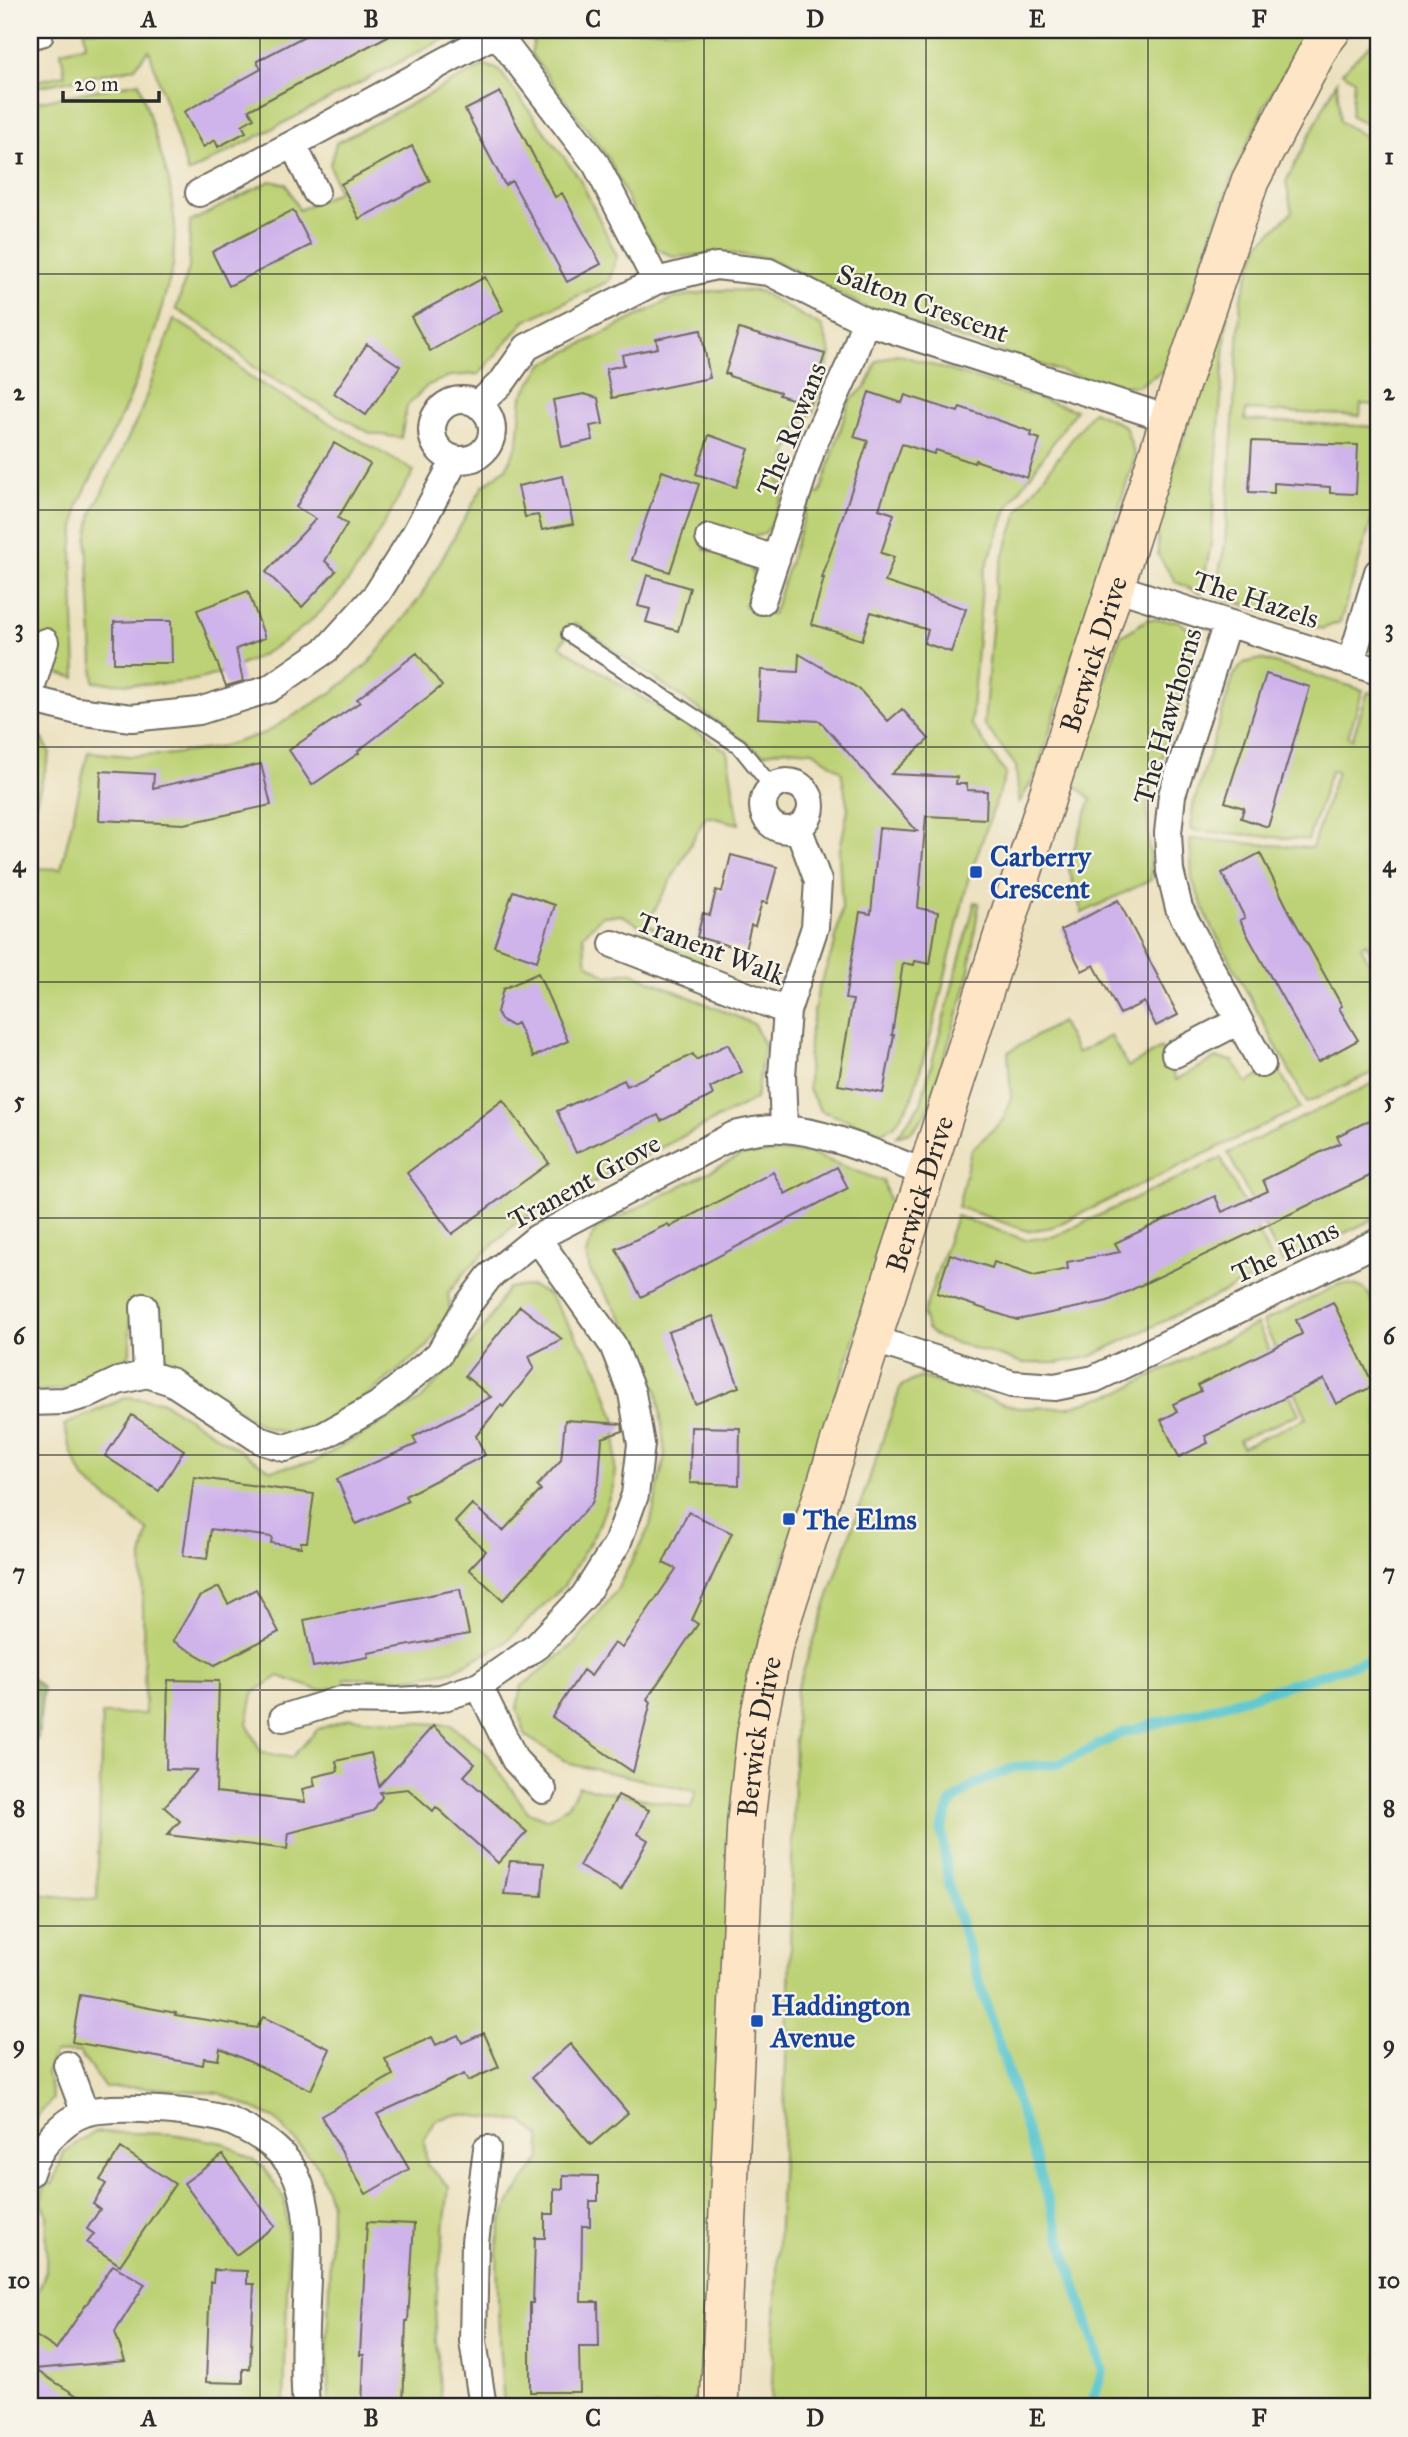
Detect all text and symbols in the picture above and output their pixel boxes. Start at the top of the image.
text: A [139,5,157,33]
text: B [363,5,379,33]
text: C [585,5,601,33]
text: D [806,5,824,33]
text: E [1029,5,1046,33]
text: F [1251,5,1267,33]
scale bar [63,60,159,104]
text: 20 m [74,71,119,97]
text: 1 [14,142,24,170]
text: 1 [1384,142,1394,170]
street label: Salton Crescent [832,256,1014,351]
street label: The Rowans [749,357,834,501]
text: 2 [13,378,25,406]
text: 2 [1383,378,1395,406]
street label: The Hazels [1188,563,1323,636]
street label: Berwick Drive [1052,572,1135,737]
text: 3 [14,614,24,643]
text: 3 [1384,614,1394,643]
street label: The Hawthorns [1126,624,1209,808]
place label: Carberry Crescent [990,839,1092,906]
text: 4 [13,850,27,878]
text: 4 [1383,850,1397,878]
marker: Carberry Crescent [968,864,984,880]
street label: Tranent Walk [632,904,790,993]
text: 5 [14,1086,25,1114]
text: 5 [1384,1086,1395,1114]
street label: Berwick Drive [878,1111,961,1277]
street label: Tranent Grove [502,1125,666,1238]
street label: The Elms [1226,1212,1344,1291]
text: 6 [13,1322,26,1350]
text: 6 [1383,1322,1396,1350]
place label: The Elms [803,1502,917,1537]
marker: The Elms [781,1511,797,1527]
text: 7 [13,1558,25,1586]
text: 7 [1383,1558,1395,1586]
street label: Berwick Drive [729,1653,789,1819]
text: 8 [13,1794,25,1822]
text: 8 [1383,1794,1395,1822]
place label: Haddington Avenue [769,1988,910,2055]
marker: Haddington Avenue [749,2013,765,2029]
text: 9 [13,2030,25,2059]
text: 9 [1383,2030,1395,2059]
text: 10 [8,2266,30,2294]
text: 10 [1378,2266,1400,2294]
text: A [139,2404,157,2432]
text: B [363,2404,379,2432]
text: C [585,2404,601,2432]
text: D [806,2404,824,2432]
text: E [1029,2404,1046,2432]
text: F [1251,2404,1267,2432]

